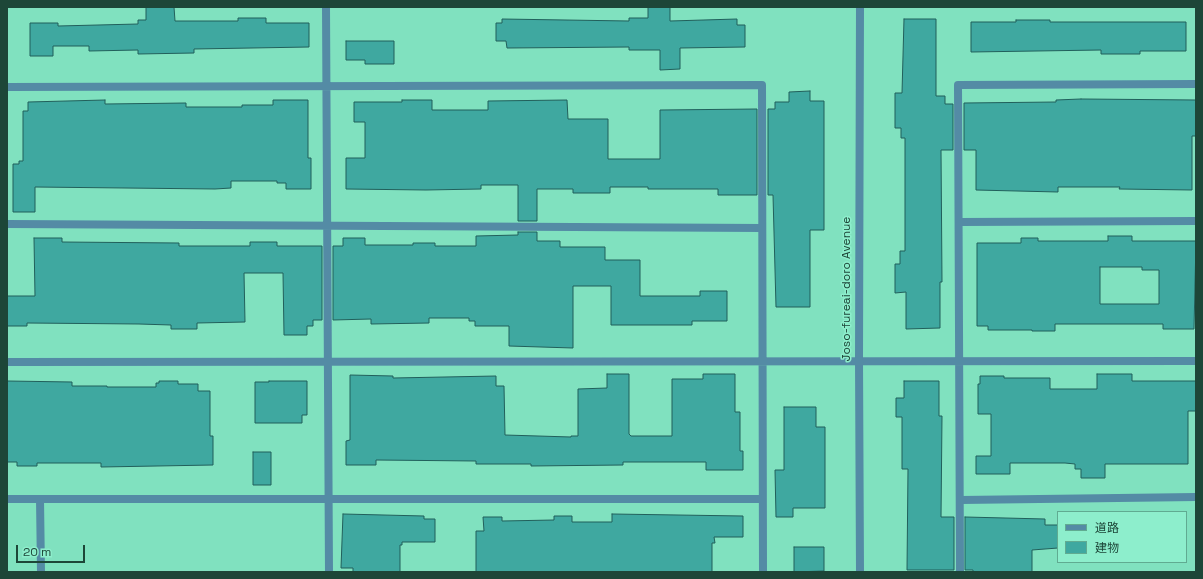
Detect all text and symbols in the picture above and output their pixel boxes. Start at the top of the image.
street label: Joso-fureai-doro Avenue [840,217,854,361]
legend [1057,511,1187,563]
text: 道路 [1095,520,1119,536]
scale bar [18,537,87,563]
text: 建物 [1095,540,1119,556]
text: 20 m [23,544,51,560]

